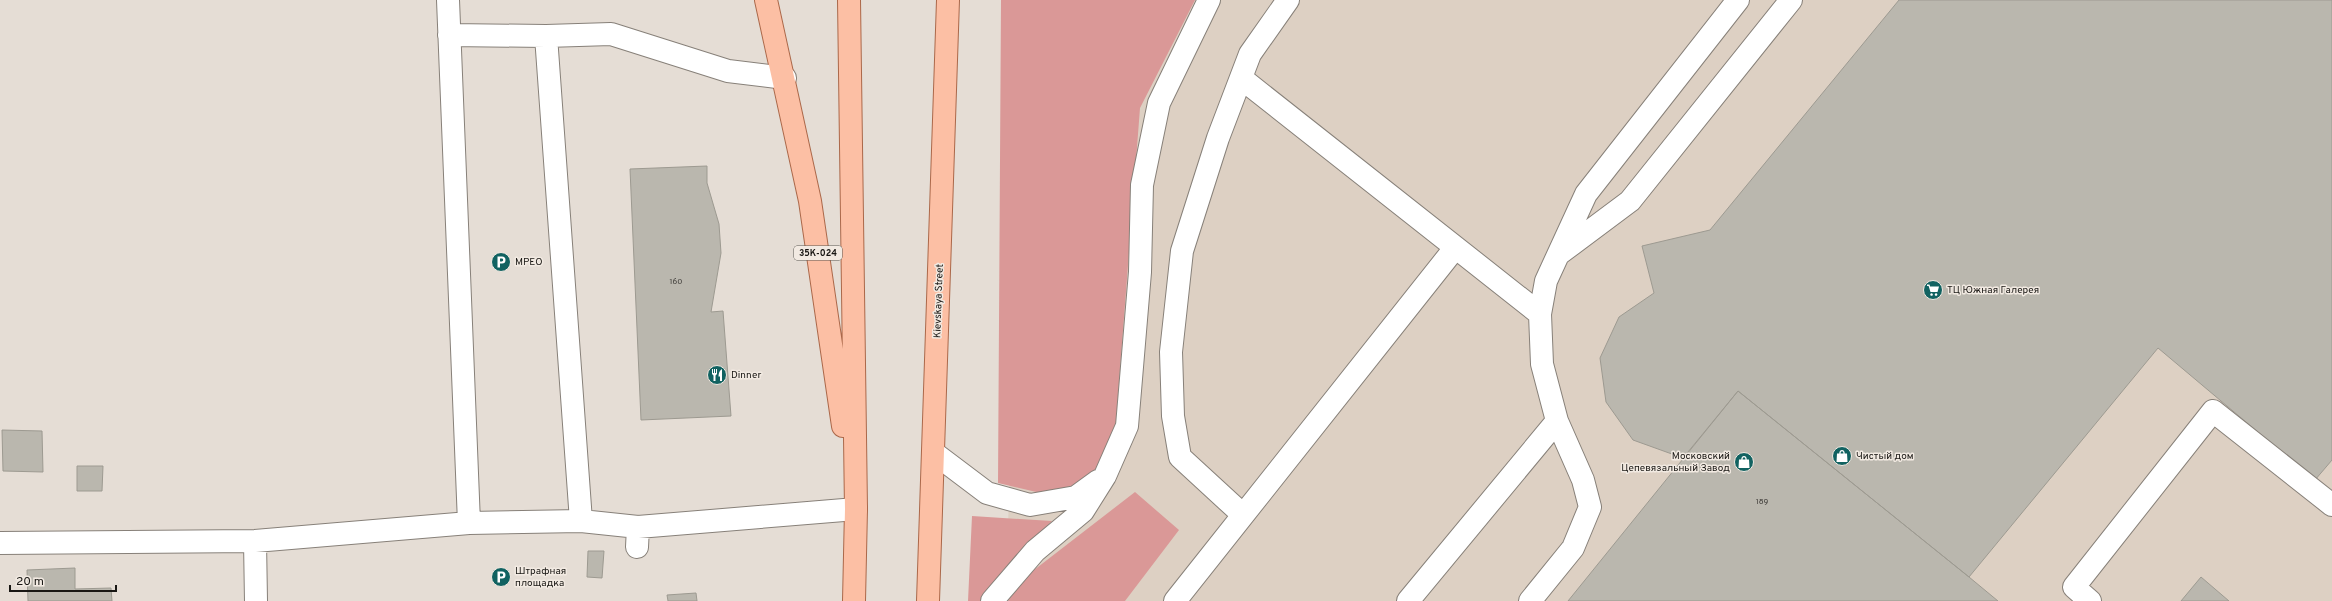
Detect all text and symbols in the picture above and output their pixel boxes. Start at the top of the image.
road number: 35К-024 [794,246,842,260]
parking icon: МРЕО [490,251,512,273]
place label: МРЕО [515,256,542,269]
street label: Kievskaya Street [931,263,947,338]
house number: 160 [670,277,682,287]
supermarket icon: ТЦ Южная Галерея [1922,279,1944,301]
place label: ТЦ Южная Галерея [1947,284,2039,297]
restaurant icon: Dinner [706,364,728,386]
place label: Dinner [731,369,761,382]
shop icon: Чистый дом [1831,445,1853,467]
place label: Московский Цепевязальный Завод [1621,450,1730,475]
place label: Чистый дом [1856,450,1914,463]
shop icon: Московский Цепевязальный Завод [1733,451,1755,473]
house number: 189 [1756,497,1768,507]
place label: Штрафная площадка [515,565,566,590]
parking icon: Штрафная площадка [490,566,512,588]
scale bar [10,567,116,593]
text: 20 m [16,574,44,590]

